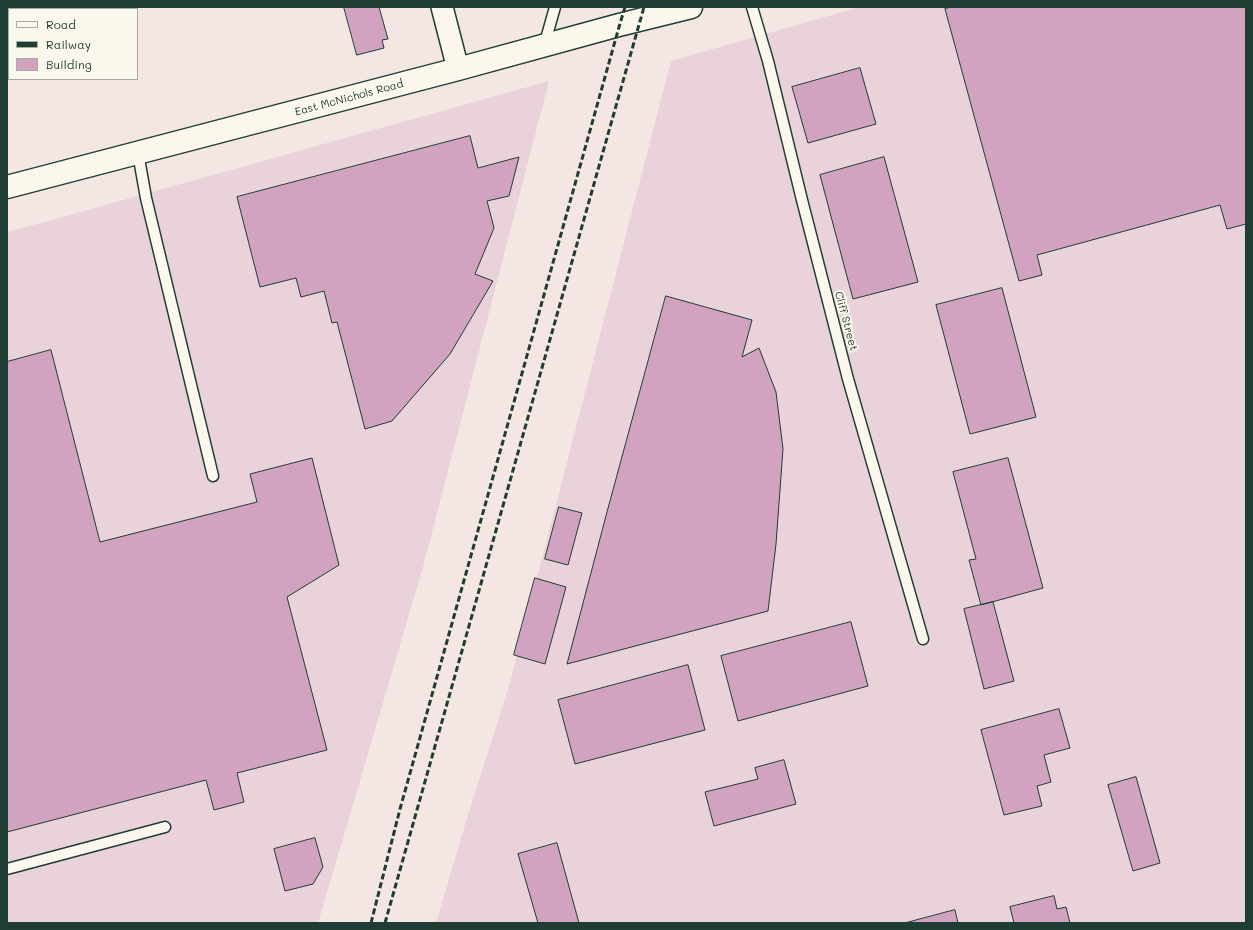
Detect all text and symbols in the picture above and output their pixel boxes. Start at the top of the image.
legend [8,8,138,80]
text: Road [46,16,76,32]
text: Railway [46,36,91,52]
text: Building [46,56,92,72]
street label: East McNichols Road [293,77,405,119]
street label: Cliff Street [832,290,860,352]

